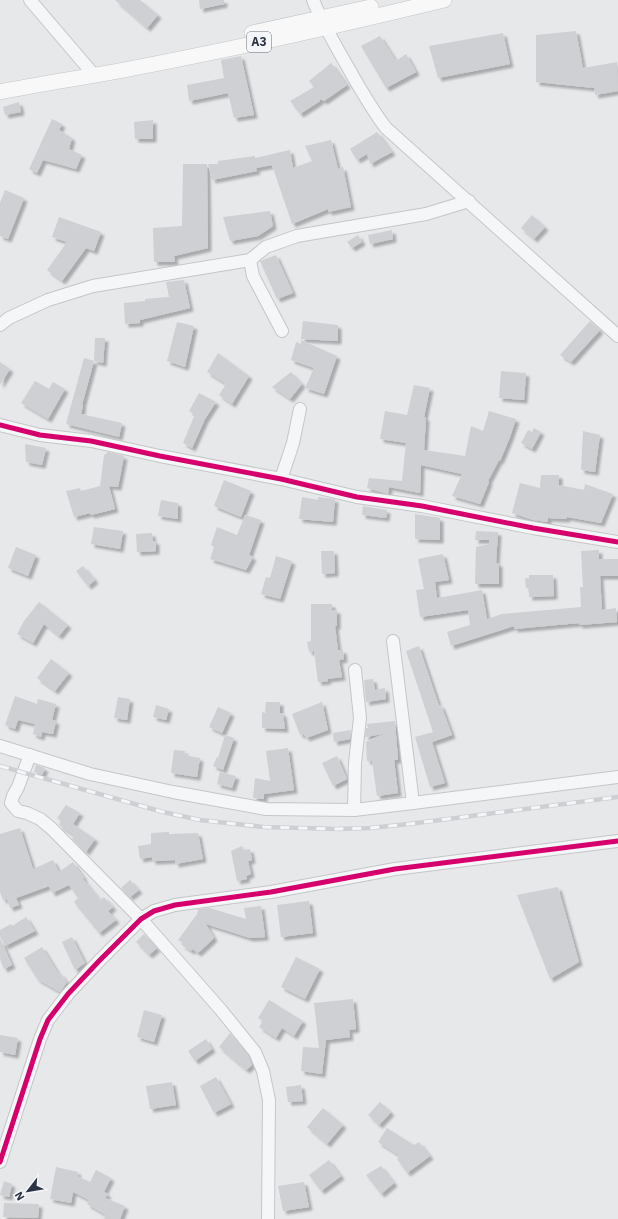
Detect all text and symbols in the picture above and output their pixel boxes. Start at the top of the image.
road number: A3 [247,32,271,52]
north arrow [8,1171,48,1211]
text: N [11,1189,27,1203]

